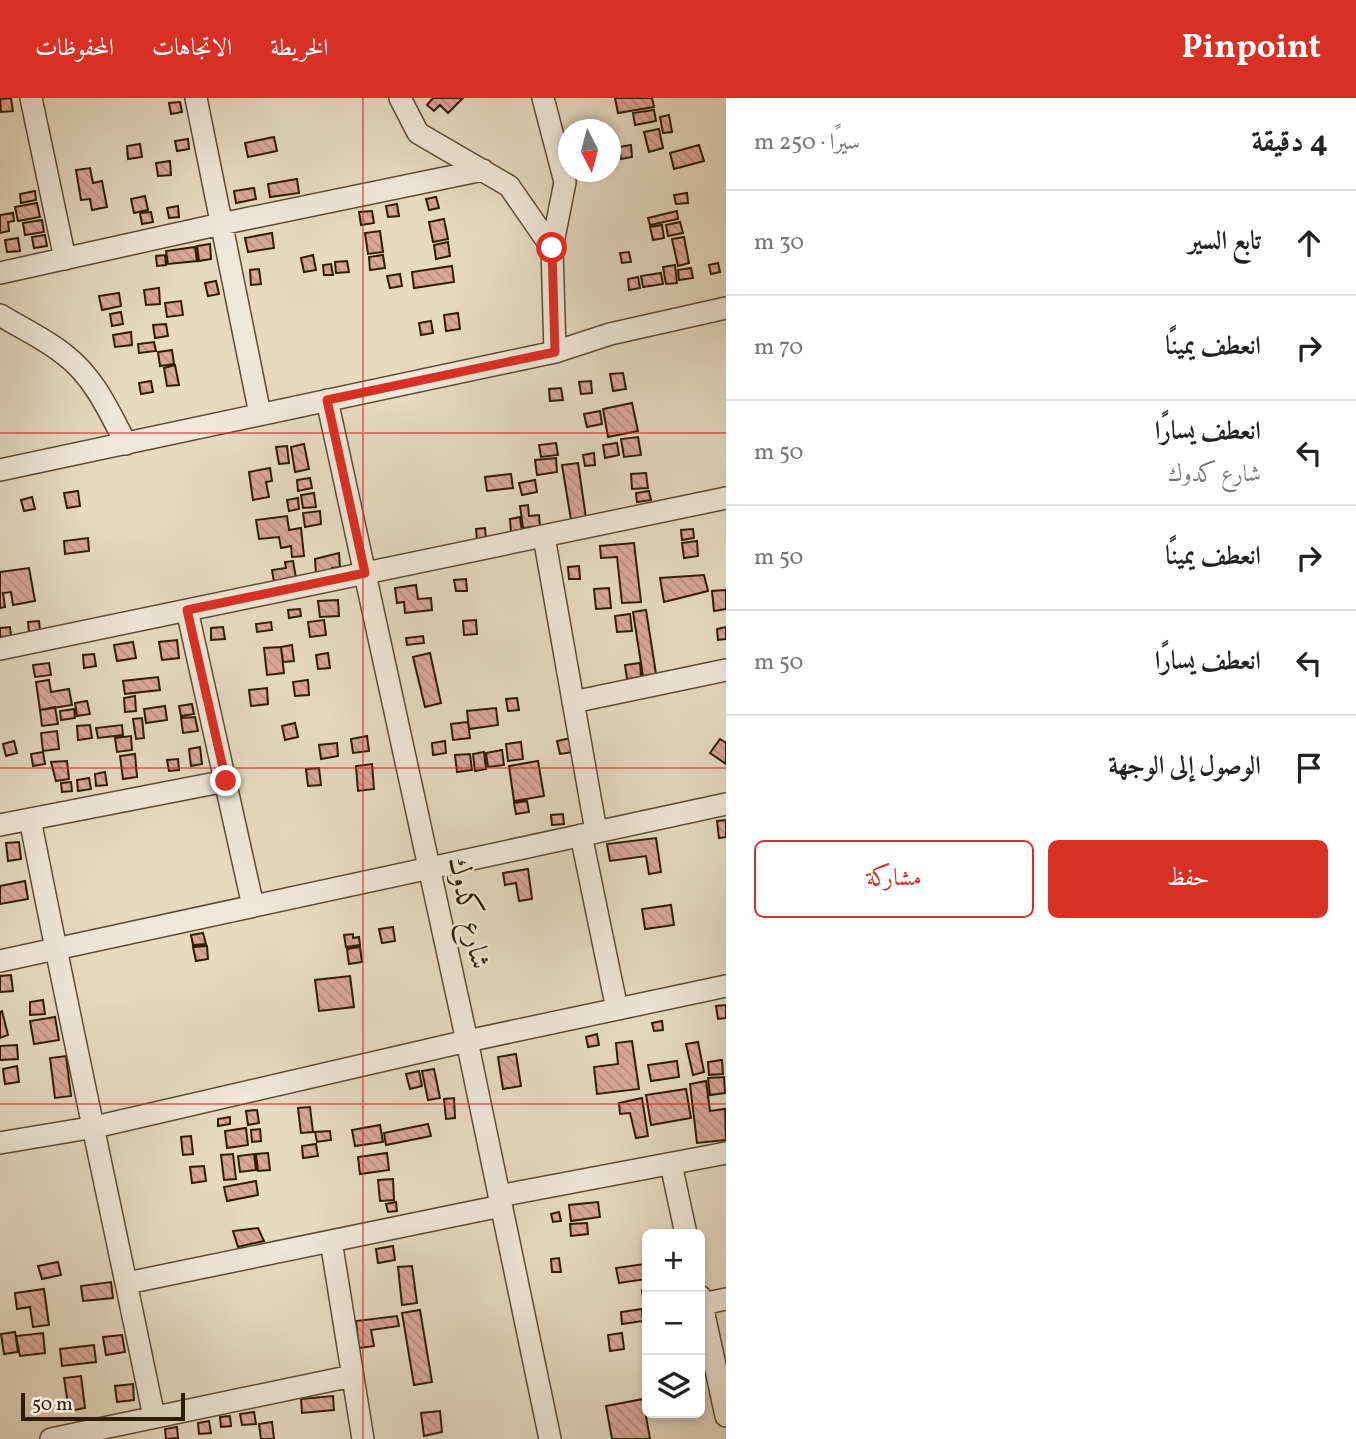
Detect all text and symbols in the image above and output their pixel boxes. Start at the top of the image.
text: Pinpoint [1181,26,1321,72]
text: المحفوظات [35,32,114,66]
text: الاتجاهات [152,32,232,66]
text: الخريطة [270,32,329,66]
north arrow [558,119,621,182]
text: 4 دقيقة [1251,122,1328,164]
text: سيرًا · 250 m [754,127,860,159]
text: تابع السير [1188,224,1261,260]
icon: ahead [1290,224,1328,262]
text: 30 m [754,227,804,259]
route start [536,232,567,263]
text: انعطف يمينًا [1165,329,1261,365]
icon: right [1290,329,1328,367]
text: 70 m [754,332,803,364]
text: انعطف يسارًا [1155,414,1261,450]
icon: left [1290,434,1328,472]
text: 50 m [754,437,803,469]
text: شارع كدوك [1167,459,1261,491]
text: انعطف يمينًا [1165,539,1261,575]
icon: right [1290,539,1328,577]
text: 50 m [754,542,803,574]
text: انعطف يسارًا [1155,644,1261,680]
icon: left [1290,644,1328,682]
text: 50 m [754,647,803,679]
text: الوصول إلى الوجهة [1108,749,1261,785]
icon: arrive [1290,749,1328,787]
route end [210,765,241,796]
button: مشاركة [754,840,1034,918]
button: حفظ [1048,840,1328,918]
street label: شارع كدوك [435,853,499,973]
map controls [642,1229,705,1418]
button: + [642,1229,705,1292]
button: − [642,1292,705,1355]
button: layers [642,1355,705,1418]
scale bar [21,1390,186,1422]
text: 50 m [32,1392,73,1418]

